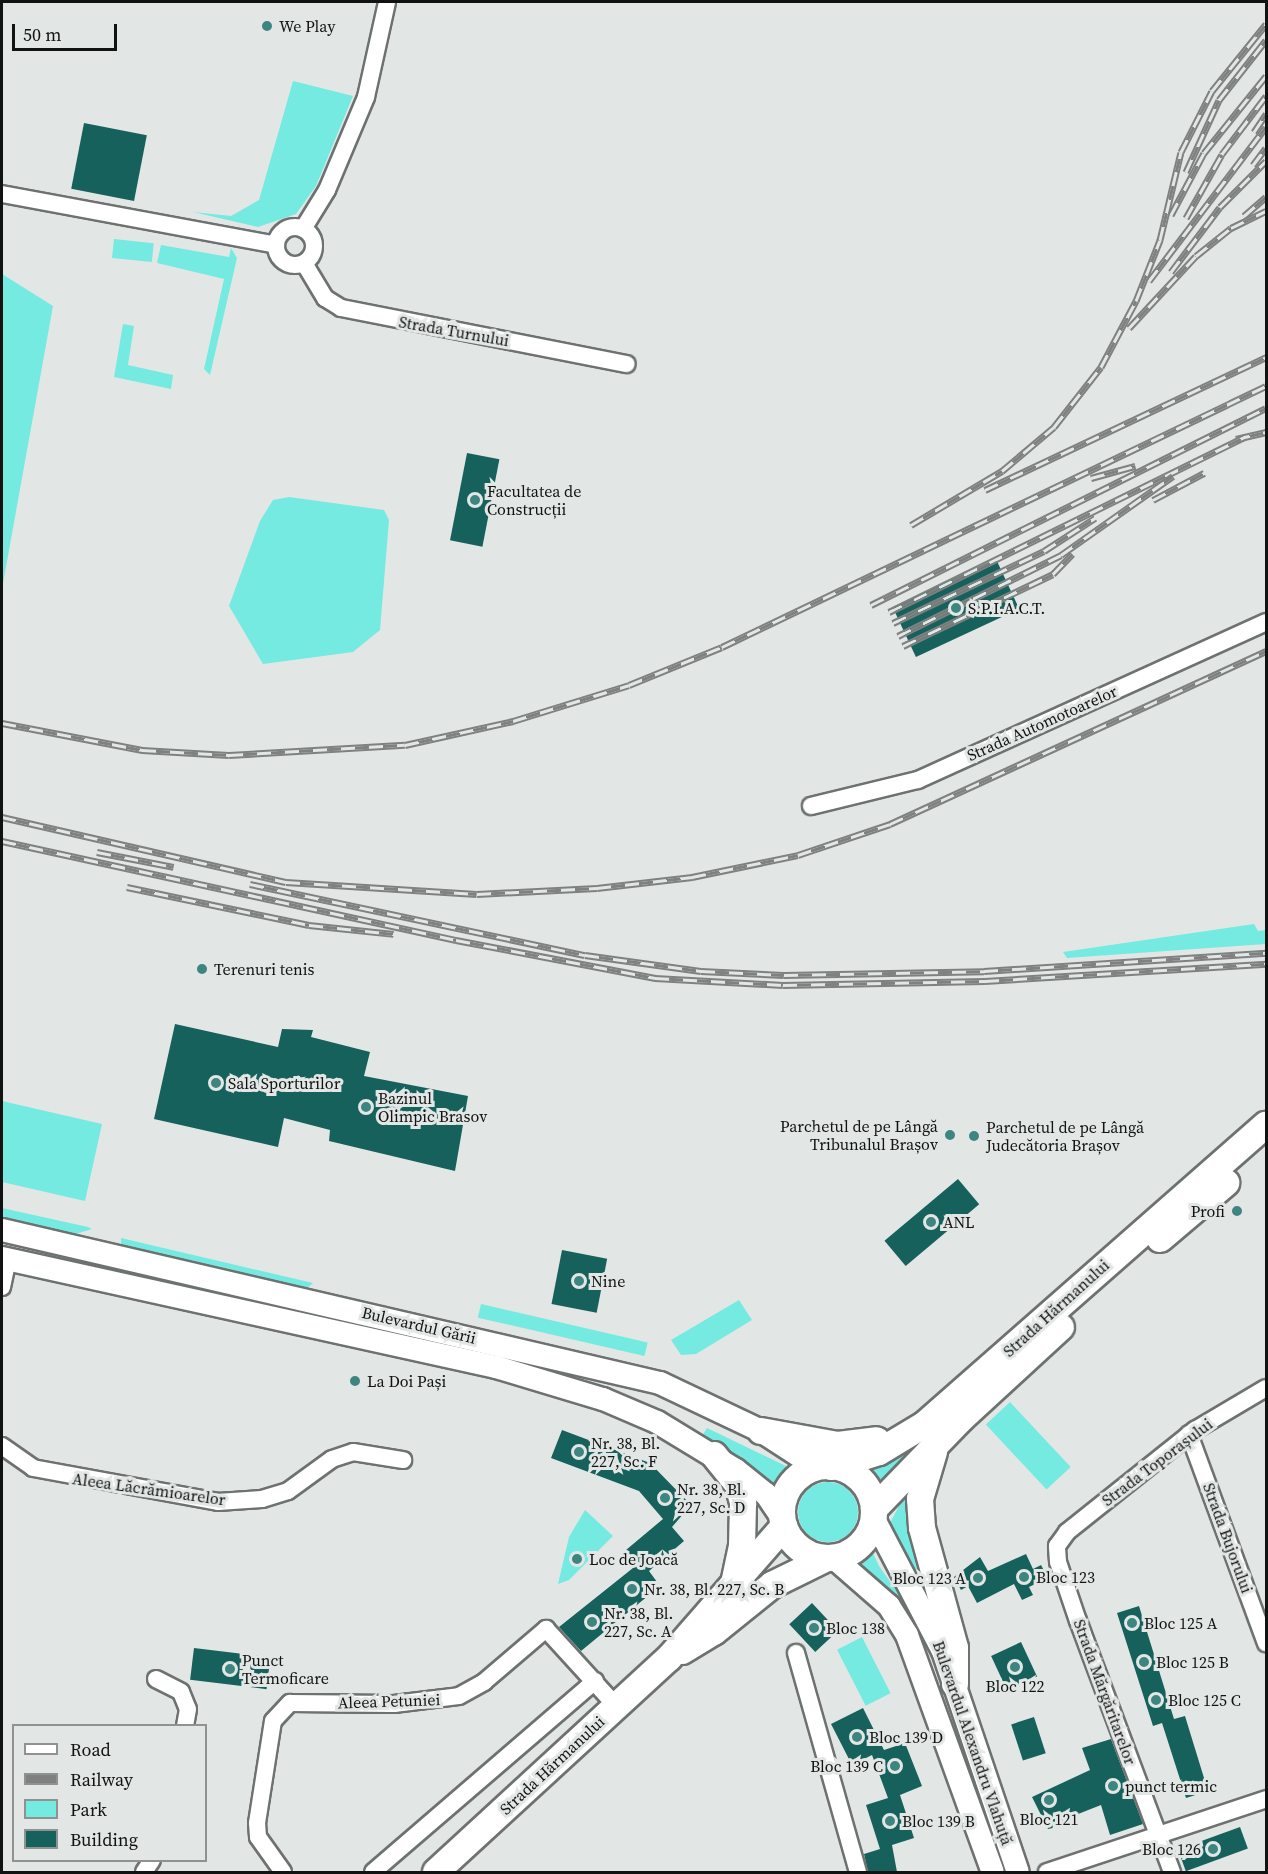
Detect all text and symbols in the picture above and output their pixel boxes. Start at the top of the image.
scale bar [15,12,120,50]
place label: We Play [279,16,335,36]
marker: We Play [260,19,274,33]
text: 50 m [23,22,61,47]
street label: Strada Turnului [397,312,511,350]
place label: Facultatea de Construcții [487,481,581,519]
marker: Facultatea de Construcții [468,493,482,507]
place label: S.P.I.A.C.T. [968,598,1045,618]
marker: S.P.I.A.C.T. [949,601,963,615]
street label: Strada Automotoarelor [964,681,1120,765]
place label: Terenuri tenis [214,959,314,979]
marker: Terenuri tenis [195,962,209,976]
place label: Sala Sporturilor [228,1073,340,1093]
marker: Sala Sporturilor [209,1076,223,1090]
place label: Bazinul Olimpic Brasov [378,1088,487,1126]
marker: Bazinul Olimpic Brasov [359,1100,373,1114]
place label: Parchetul de pe Lângă Tribunalul Brașov [780,1116,938,1154]
place label: Parchetul de pe Lângă Judecătoria Brașov [986,1117,1144,1155]
marker: Parchetul de pe Lângă Tribunalul Brașov [943,1128,957,1142]
marker: Parchetul de pe Lângă Judecătoria Brașov [967,1129,981,1143]
place label: Profi [1191,1201,1225,1221]
marker: Profi [1230,1204,1244,1218]
place label: ANL [943,1212,975,1232]
marker: ANL [924,1215,938,1229]
street label: Strada Hărmanului [999,1255,1113,1361]
place label: Nine [591,1271,625,1291]
marker: Nine [572,1274,586,1288]
street label: Bulevardul Gării [360,1303,478,1347]
place label: La Doi Pași [367,1371,446,1391]
marker: La Doi Pași [348,1374,362,1388]
street label: Strada Toporașului [1098,1414,1216,1510]
place label: Nr. 38, Bl. 227, Sc. F [591,1433,660,1471]
marker: Nr. 38, Bl. 227, Sc. F [572,1445,586,1459]
street label: Aleea Lăcrămioarelor [71,1469,227,1509]
place label: Nr. 38, Bl. 227, Sc. D [677,1479,746,1517]
street label: Strada Bujorului [1199,1480,1257,1596]
marker: Nr. 38, Bl. 227, Sc. D [658,1491,672,1505]
place label: Loc de Joacă [589,1549,678,1569]
marker: Loc de Joacă [570,1552,584,1566]
place label: Bloc 123 [1036,1567,1095,1587]
place label: Bloc 123 A [893,1568,966,1588]
marker: Bloc 123 [1017,1570,1031,1584]
marker: Bloc 123 A [971,1571,985,1585]
place label: Nr. 38, Bl. 227, Sc. B [644,1579,784,1599]
marker: Nr. 38, Bl. 227, Sc. B [625,1582,639,1596]
place label: Nr. 38, Bl. 227, Sc. A [604,1603,673,1641]
place label: Bloc 125 A [1144,1613,1217,1633]
marker: Nr. 38, Bl. 227, Sc. A [585,1615,599,1629]
marker: Bloc 125 A [1125,1616,1139,1630]
street label: Strada Mărgăritarelor [1070,1617,1140,1767]
place label: Bloc 138 [826,1618,885,1638]
marker: Bloc 138 [807,1621,821,1635]
street label: Bulevardul Alexandru Vlahuță [929,1638,1017,1848]
place label: Punct Termoficare [242,1650,329,1688]
place label: Bloc 125 B [1156,1652,1229,1672]
marker: Bloc 125 B [1137,1655,1151,1669]
marker: Bloc 122 [1008,1660,1022,1674]
marker: Punct Termoficare [223,1662,237,1676]
place label: Bloc 122 [986,1676,1044,1696]
street label: Aleea Petuniei [337,1690,441,1712]
place label: Bloc 125 C [1168,1690,1241,1710]
marker: Bloc 125 C [1149,1693,1163,1707]
street label: Strada Hărmanului [496,1712,608,1818]
legend [12,1724,207,1862]
place label: Bloc 139 D [869,1727,943,1747]
marker: Bloc 139 D [850,1730,864,1744]
text: Road [70,1737,111,1762]
place label: Bloc 139 C [810,1756,883,1776]
marker: Bloc 139 C [888,1759,902,1773]
text: Railway [70,1767,133,1792]
place label: punct termic [1125,1776,1217,1796]
marker: punct termic [1106,1779,1120,1793]
marker: Bloc 121 [1042,1793,1056,1807]
text: Park [70,1797,107,1822]
place label: Bloc 121 [1020,1809,1078,1829]
place label: Bloc 139 B [902,1811,975,1831]
marker: Bloc 139 B [883,1814,897,1828]
text: Building [70,1827,138,1852]
place label: Bloc 126 [1142,1839,1201,1859]
marker: Bloc 126 [1206,1842,1220,1856]

